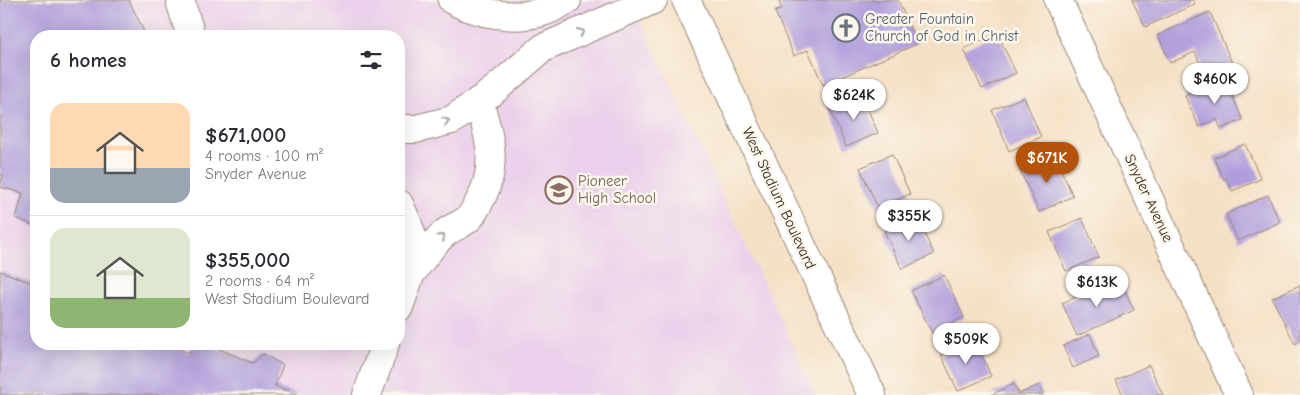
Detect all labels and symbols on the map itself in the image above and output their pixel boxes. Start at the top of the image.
place label: Greater Fountain Church of God in Christ [865,10,1019,45]
church icon: Greater Fountain Church of God in Christ [831,13,861,43]
one-way arrow [576,27,585,38]
pin: $460K [1180,62,1250,105]
pin: $624K [819,78,889,121]
one-way arrow [441,116,450,126]
street label: West Stadium Boulevard [738,124,820,272]
pin: $671K [1012,142,1082,184]
street label: Snyder Avenue [1121,151,1177,245]
place label: Pioneer High School [578,172,656,207]
school or university icon: Pioneer High School [544,175,574,205]
pin: $355K [874,200,944,242]
one-way arrow [436,234,445,243]
pin: $613K [1062,266,1132,308]
pin: $509K [931,322,1001,365]

